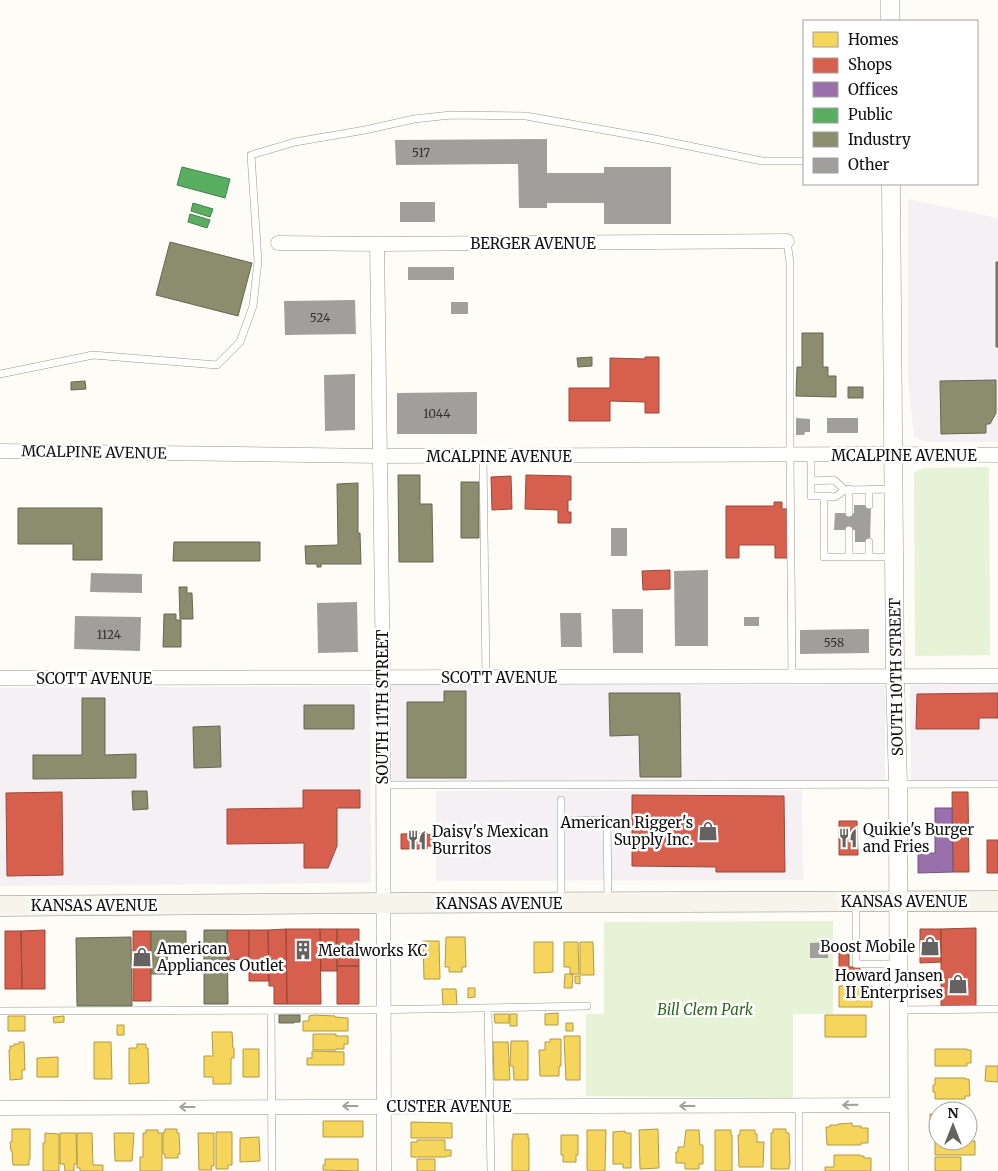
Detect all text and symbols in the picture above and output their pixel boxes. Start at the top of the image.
legend [803,20,978,185]
text: Homes [848,30,899,49]
text: Shops [848,55,892,74]
text: Offices [848,80,898,99]
text: Public [848,105,893,124]
text: Industry [848,130,911,149]
house number: 517 [412,145,430,160]
text: Other [848,155,890,174]
street label: BERGER AVENUE [470,234,596,253]
house number: 524 [310,310,331,325]
house number: 1044 [423,406,451,421]
street label: MCALPINE AVENUE [21,441,167,463]
street label: MCALPINE AVENUE [831,446,977,465]
street label: MCALPINE AVENUE [426,447,572,466]
street label: SOUTH 10TH STREET [885,597,907,756]
house number: 1124 [97,627,122,642]
street label: SOUTH 11TH STREET [373,629,392,785]
house number: 558 [824,635,844,650]
street label: SCOTT AVENUE [441,668,558,687]
street label: SCOTT AVENUE [36,669,153,688]
place label: American Rigger's Supply Inc. [559,813,693,849]
shop icon: American Rigger's Supply Inc. [697,820,719,842]
place label: Quikie's Burger and Fries [863,820,974,856]
place label: Daisy's Mexican Burritos [432,822,549,858]
restaurant icon: Quikie's Burger and Fries [837,827,859,849]
restaurant icon: Daisy's Mexican Burritos [406,829,428,851]
street label: KANSAS AVENUE [841,892,968,911]
street label: KANSAS AVENUE [436,894,563,913]
street label: KANSAS AVENUE [31,896,158,915]
shop icon: Boost Mobile [919,935,941,957]
place label: Boost Mobile [820,937,915,956]
place label: American Appliances Outlet [156,939,284,975]
building icon: Metalworks KC [292,939,314,961]
place label: Metalworks KC [318,941,428,960]
shop icon: American Appliances Outlet [131,946,153,968]
place label: Howard Jansen II Enterprises [835,966,943,1002]
shop icon: Howard Jansen II Enterprises [947,973,969,995]
park label: Bill Clem Park [657,1000,754,1019]
street label: CUSTER AVENUE [387,1097,512,1116]
one-way arrow [842,1100,858,1110]
one-way arrow [342,1101,358,1111]
one-way arrow [680,1101,696,1111]
north arrow [928,1101,978,1151]
one-way arrow [180,1102,196,1112]
text: N [947,1104,959,1122]

